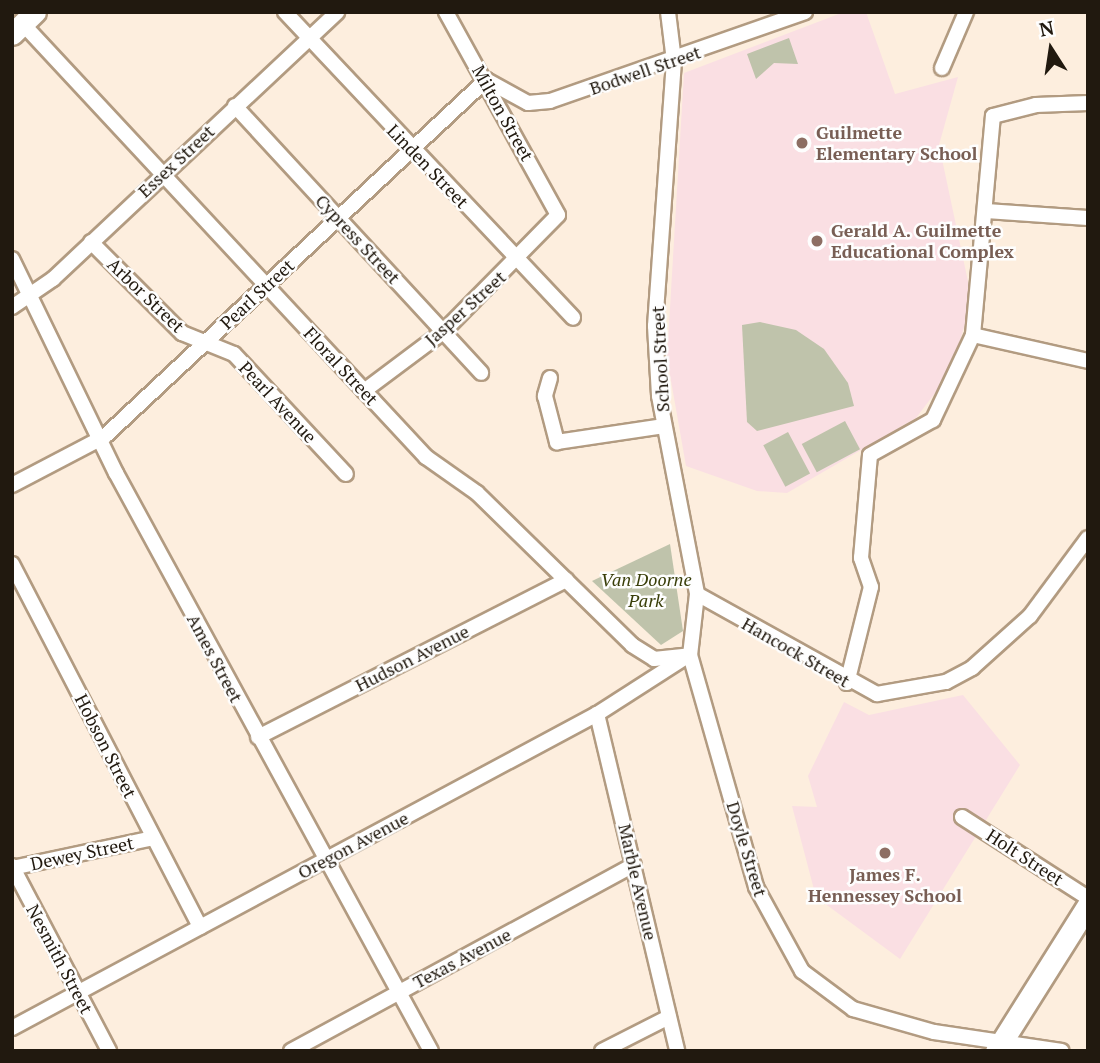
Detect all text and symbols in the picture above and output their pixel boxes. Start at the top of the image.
north arrow [1016,14,1086,84]
text: N [1037,14,1056,42]
street label: Bodwell Street [587,41,703,99]
street label: Milton Street [468,61,538,165]
street label: Essex Street [133,120,219,202]
street label: Linden Street [383,120,473,212]
place label: Guilmette Elementary School [816,122,978,164]
marker: Guilmette Elementary School [794,135,810,151]
street label: Cypress Street [311,190,405,288]
place label: Gerald A. Guilmette Educational Complex [831,220,1014,262]
marker: Gerald A. Guilmette Educational Complex [809,233,825,249]
street label: Arbor Street [103,253,189,337]
street label: Pearl Street [216,254,298,334]
street label: Jasper Street [420,266,510,350]
street label: School Street [646,305,674,413]
street label: Floral Street [299,322,383,410]
street label: Pearl Avenue [235,357,321,447]
park label: Van Doorne Park [600,569,692,612]
street label: Ames Street [183,610,247,706]
street label: Hancock Street [738,612,854,692]
street label: Hudson Avenue [351,620,473,696]
street label: Hobson Street [71,690,141,802]
street label: Doyle Street [722,799,772,899]
street label: Oregon Avenue [294,807,412,883]
street label: Marble Avenue [614,822,662,942]
street label: Holt Street [982,824,1068,890]
street label: Dewey Street [28,832,136,874]
marker: James F. Hennessey School [877,845,893,861]
place label: James F. Hennessey School [808,864,962,906]
street label: Nesmith Street [22,901,98,1017]
street label: Texas Avenue [409,923,515,993]

